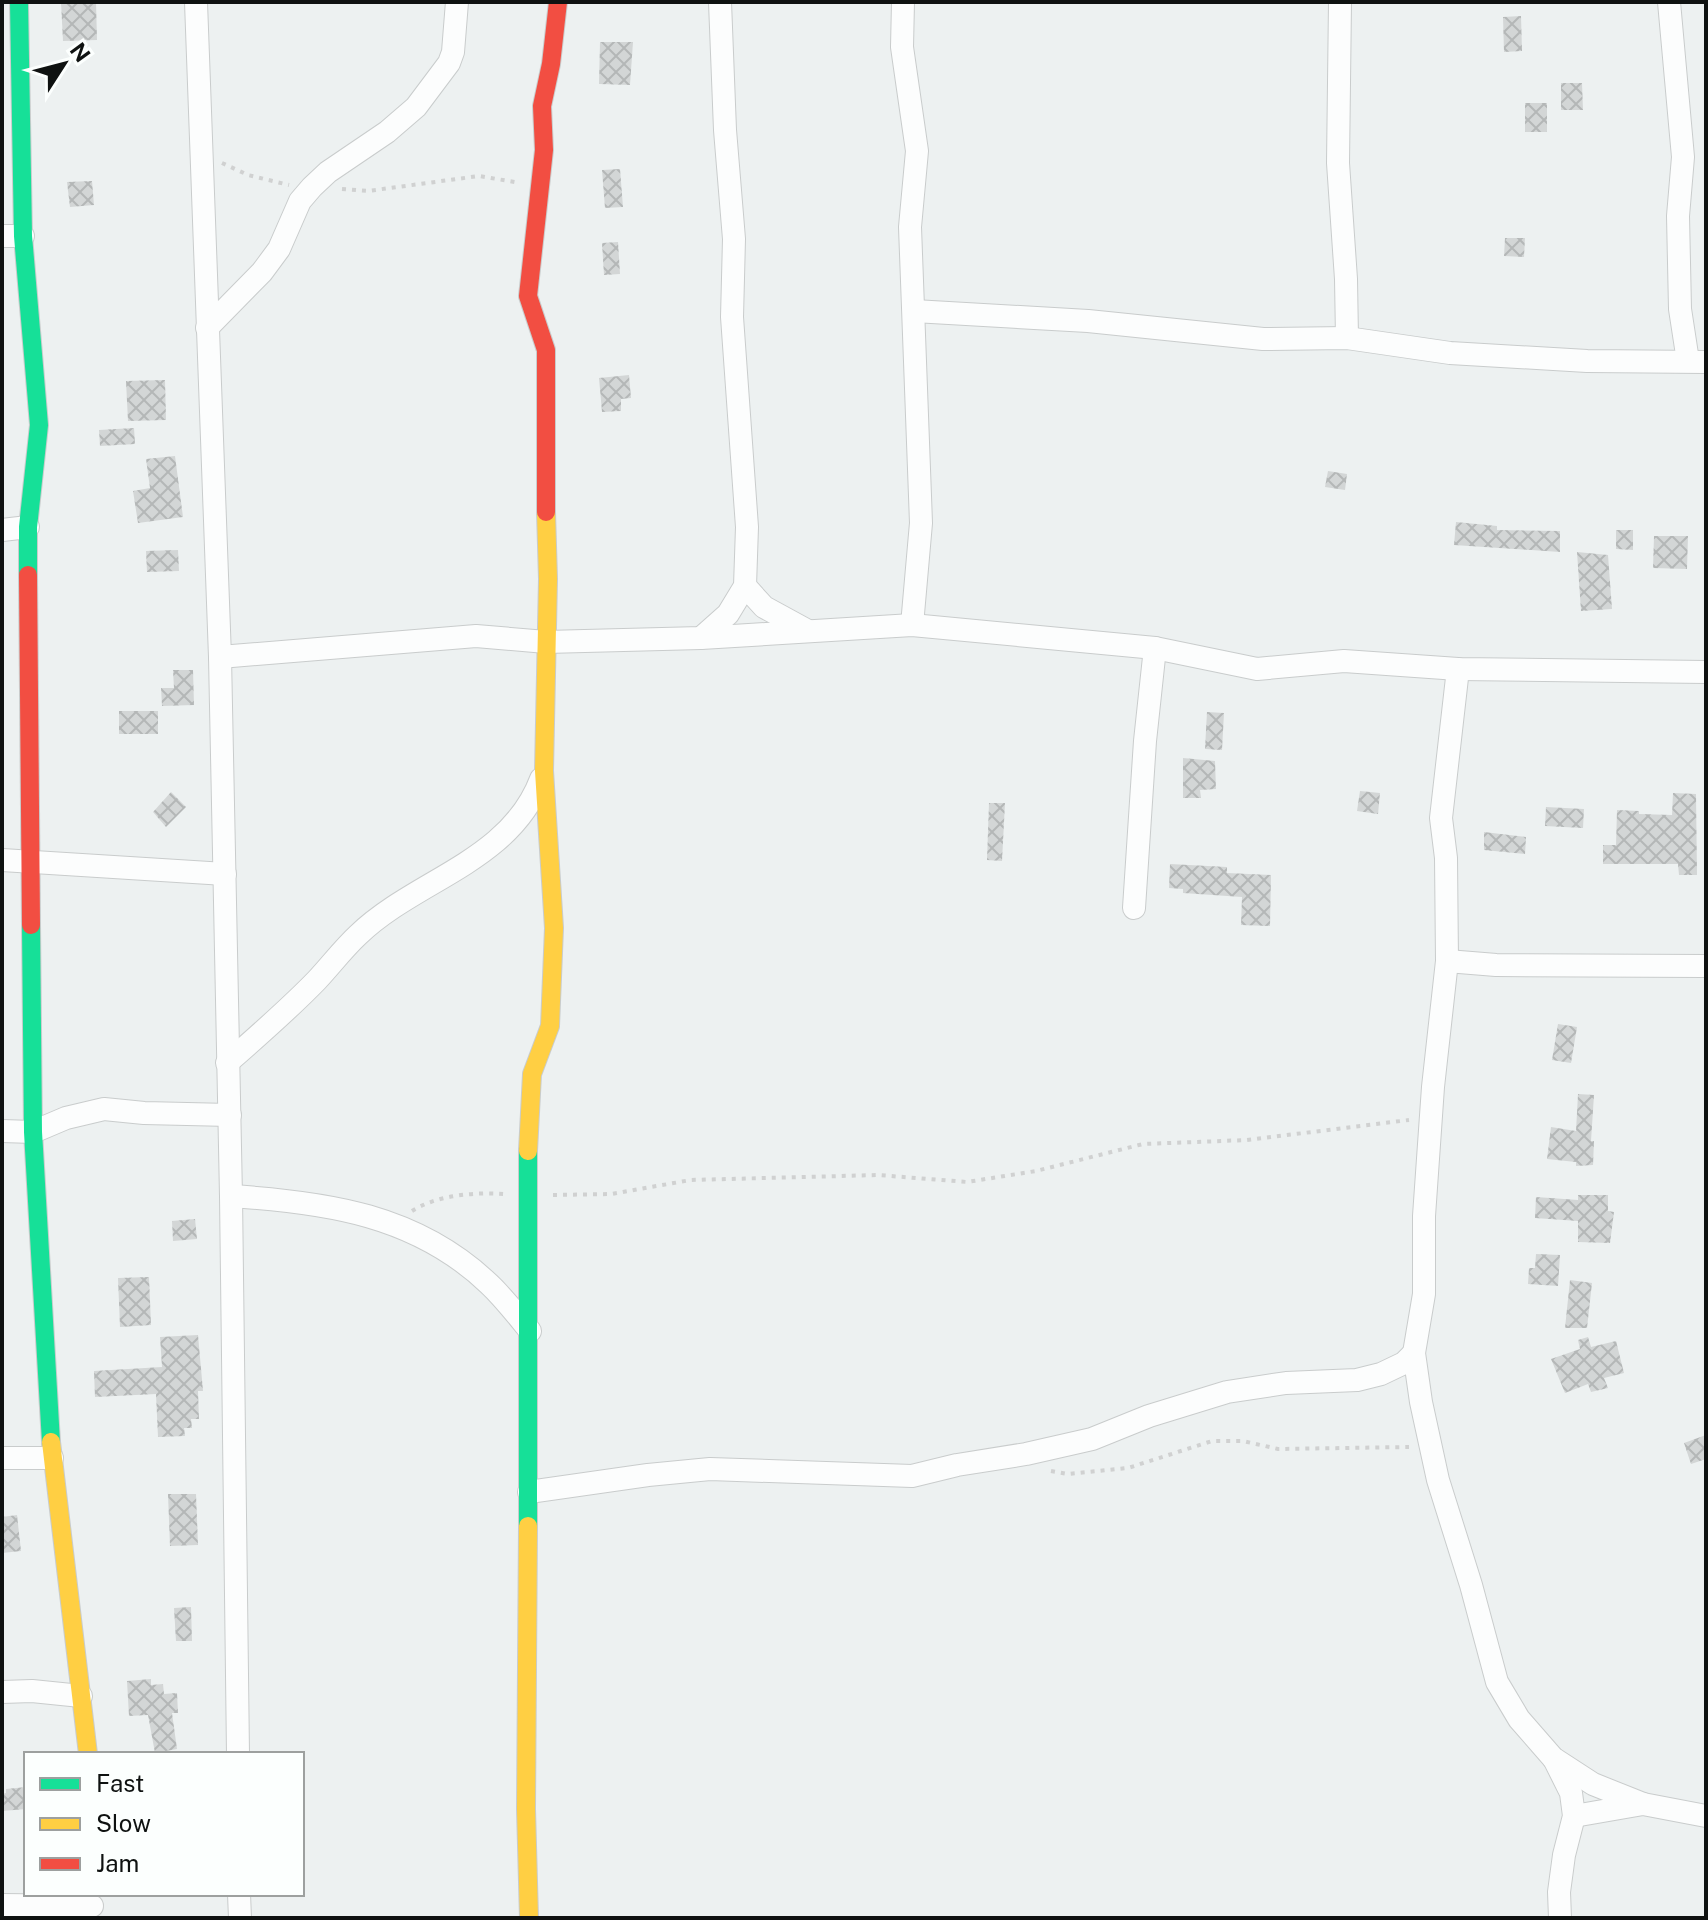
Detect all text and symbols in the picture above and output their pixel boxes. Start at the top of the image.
north arrow [24,24,104,104]
text: N [65,38,96,67]
legend [24,1752,304,1896]
text: Fast [96,1769,144,1797]
text: Slow [96,1809,151,1837]
text: Jam [96,1849,139,1877]

